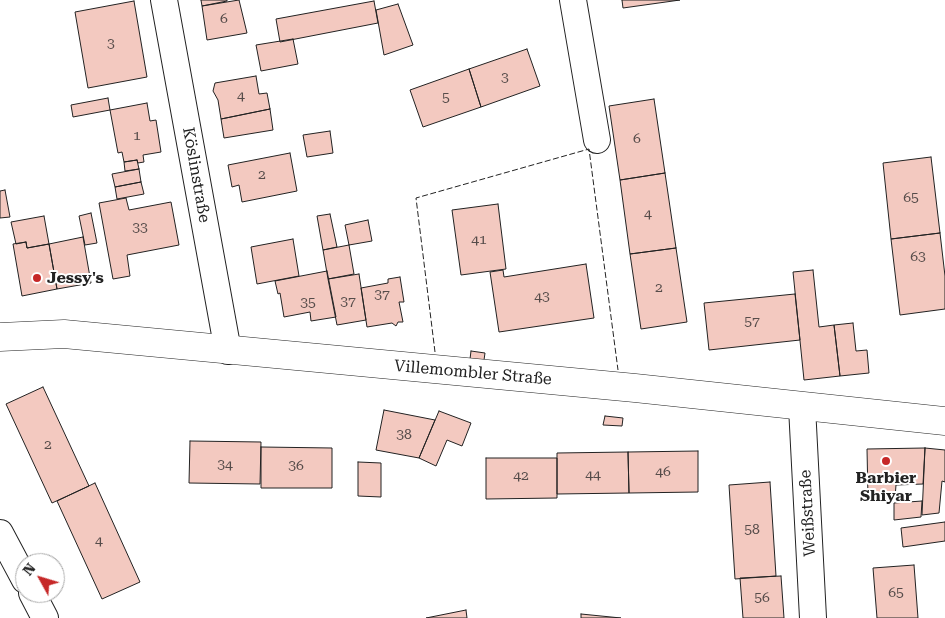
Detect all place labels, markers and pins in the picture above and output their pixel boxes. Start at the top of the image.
place label: Jessy's [47,268,104,288]
marker: Jessy's [31,272,43,284]
marker: Barbier Shiyar [880,455,892,467]
place label: Barbier Shiyar [856,468,916,506]

